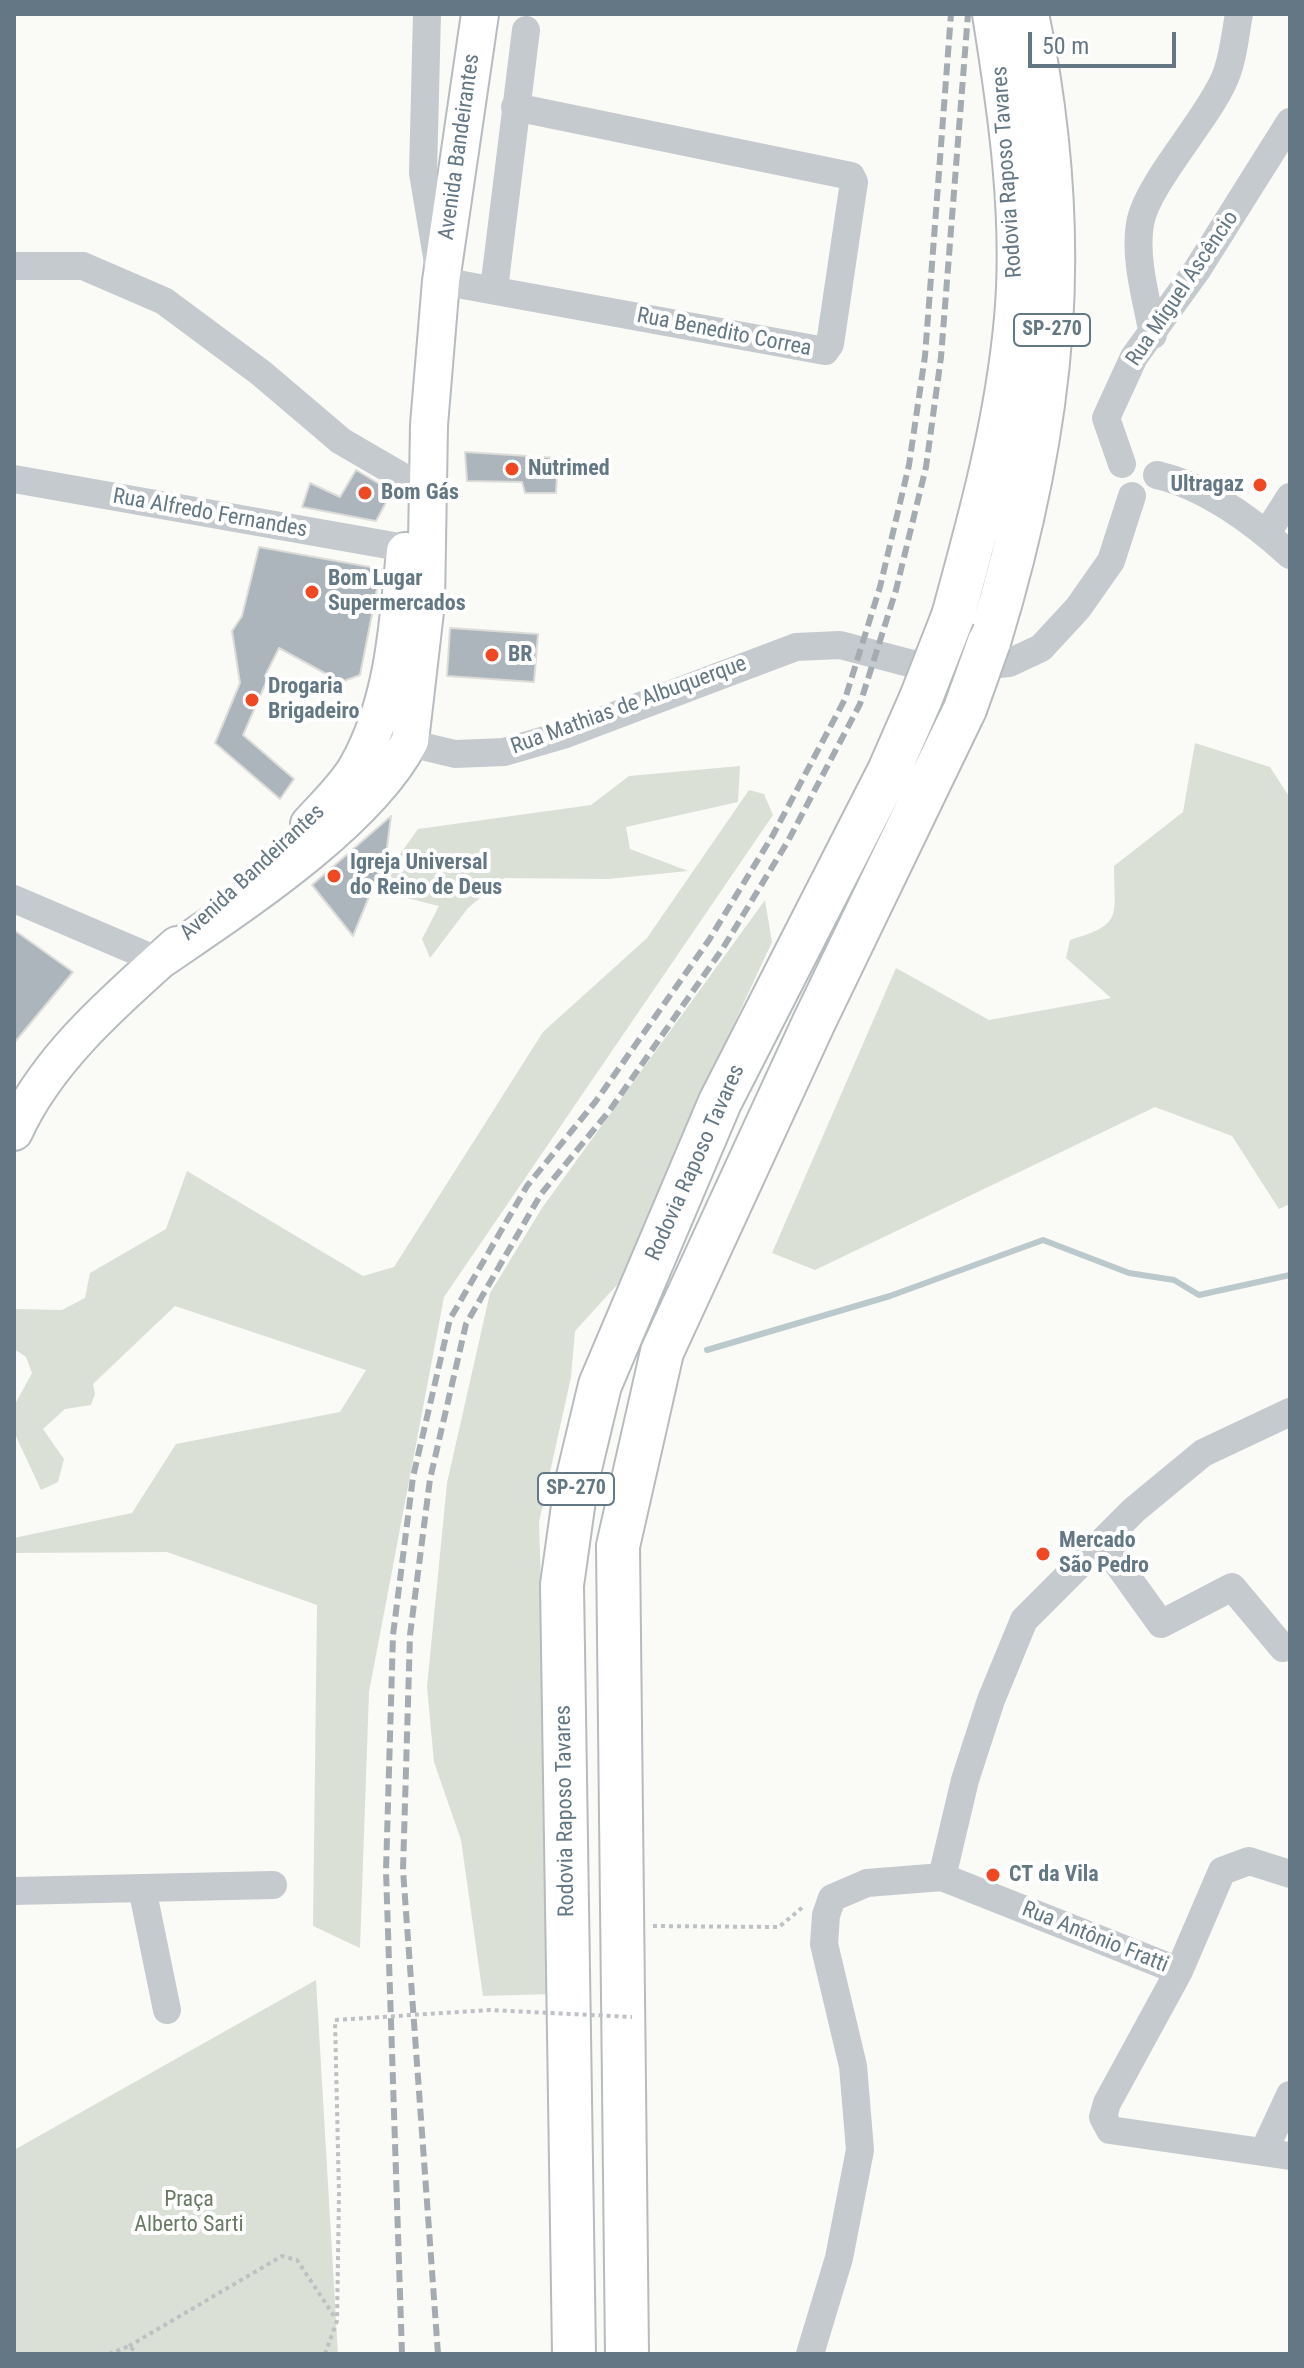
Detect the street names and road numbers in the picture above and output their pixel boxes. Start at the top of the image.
street label: Avenida Bandeirantes [434,52,486,242]
street label: Rodovia Raposo Tavares [987,65,1029,279]
street label: Rua Miguel Ascêncio [1121,206,1245,372]
street label: Rua Benedito Correa [635,303,813,363]
road number: SP-270 [1014,314,1090,346]
street label: Rua Alfredo Fernandes [111,484,309,544]
street label: Rua Mathias de Albuquerque [508,651,750,761]
street label: Avenida Bandeirantes [175,799,331,947]
street label: Rodovia Raposo Tavares [641,1061,751,1265]
road number: SP-270 [538,1473,614,1505]
street label: Rodovia Raposo Tavares [551,1705,581,1917]
street label: Rua Antônio Fratti [1018,1897,1172,1979]

